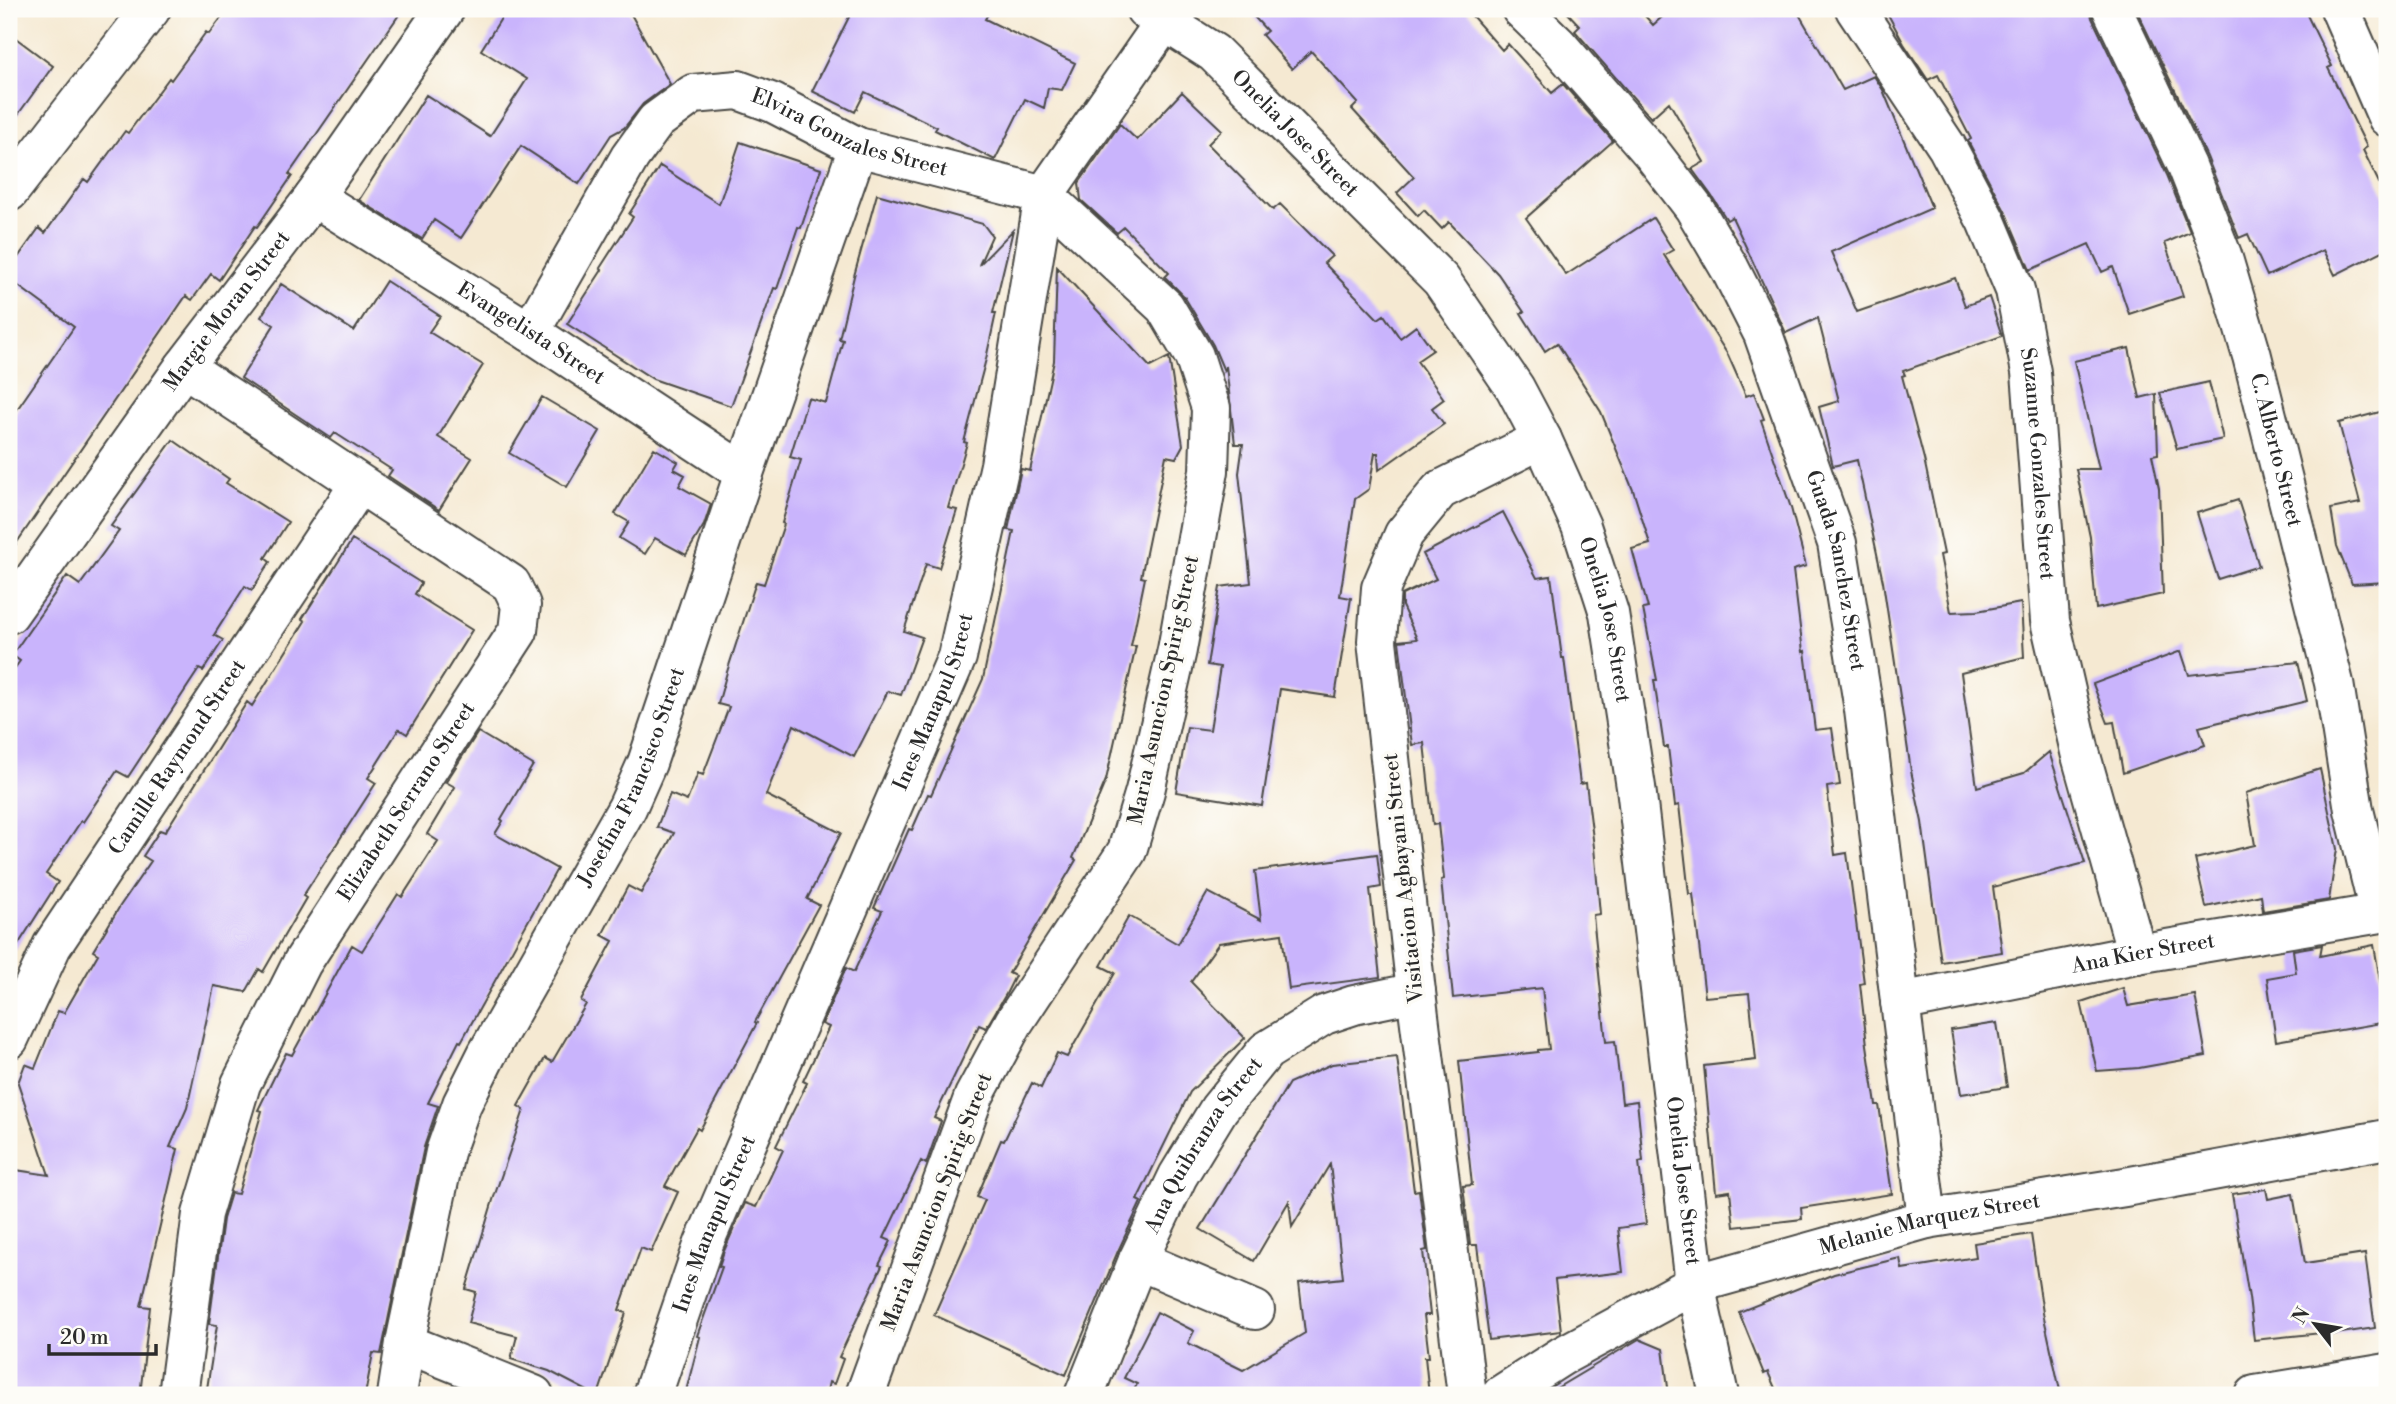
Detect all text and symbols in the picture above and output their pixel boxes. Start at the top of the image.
street label: Onelia Jose Street [1226,65,1364,203]
street label: Elvira Gonzales Street [747,83,951,183]
street label: Margie Moran Street [158,225,297,397]
street label: Evangelista Street [452,276,610,391]
street label: Suzanne Gonzales Street [2014,346,2060,581]
street label: C. Alberto Street [2244,371,2308,530]
street label: Guada Sanchez Street [1799,467,1871,673]
street label: Onelia Jose Street [1572,534,1636,705]
street label: Maria Asuncion Spirig Street [1123,552,1205,827]
street label: Ines Manapul Street [888,610,980,795]
street label: Camille Raymond Street [103,654,252,860]
street label: Josefina Francisco Street [572,664,691,892]
street label: Elizabeth Serrano Street [332,697,482,907]
street label: Visitacion Agbayani Street [1378,751,1430,1005]
street label: Ana Kier Street [2068,928,2217,980]
street label: Ana Quibranza Street [1139,1052,1269,1239]
street label: Maria Asuncion Spirig Street [876,1069,999,1335]
street label: Onelia Jose Street [1660,1095,1706,1267]
street label: Ines Manapul Street [668,1131,762,1316]
street label: Melanie Marquez Street [1816,1188,2042,1262]
north arrow [2280,1288,2350,1358]
text: N [2287,1303,2315,1328]
scale bar [49,1313,156,1357]
text: 20 m [60,1325,109,1351]

